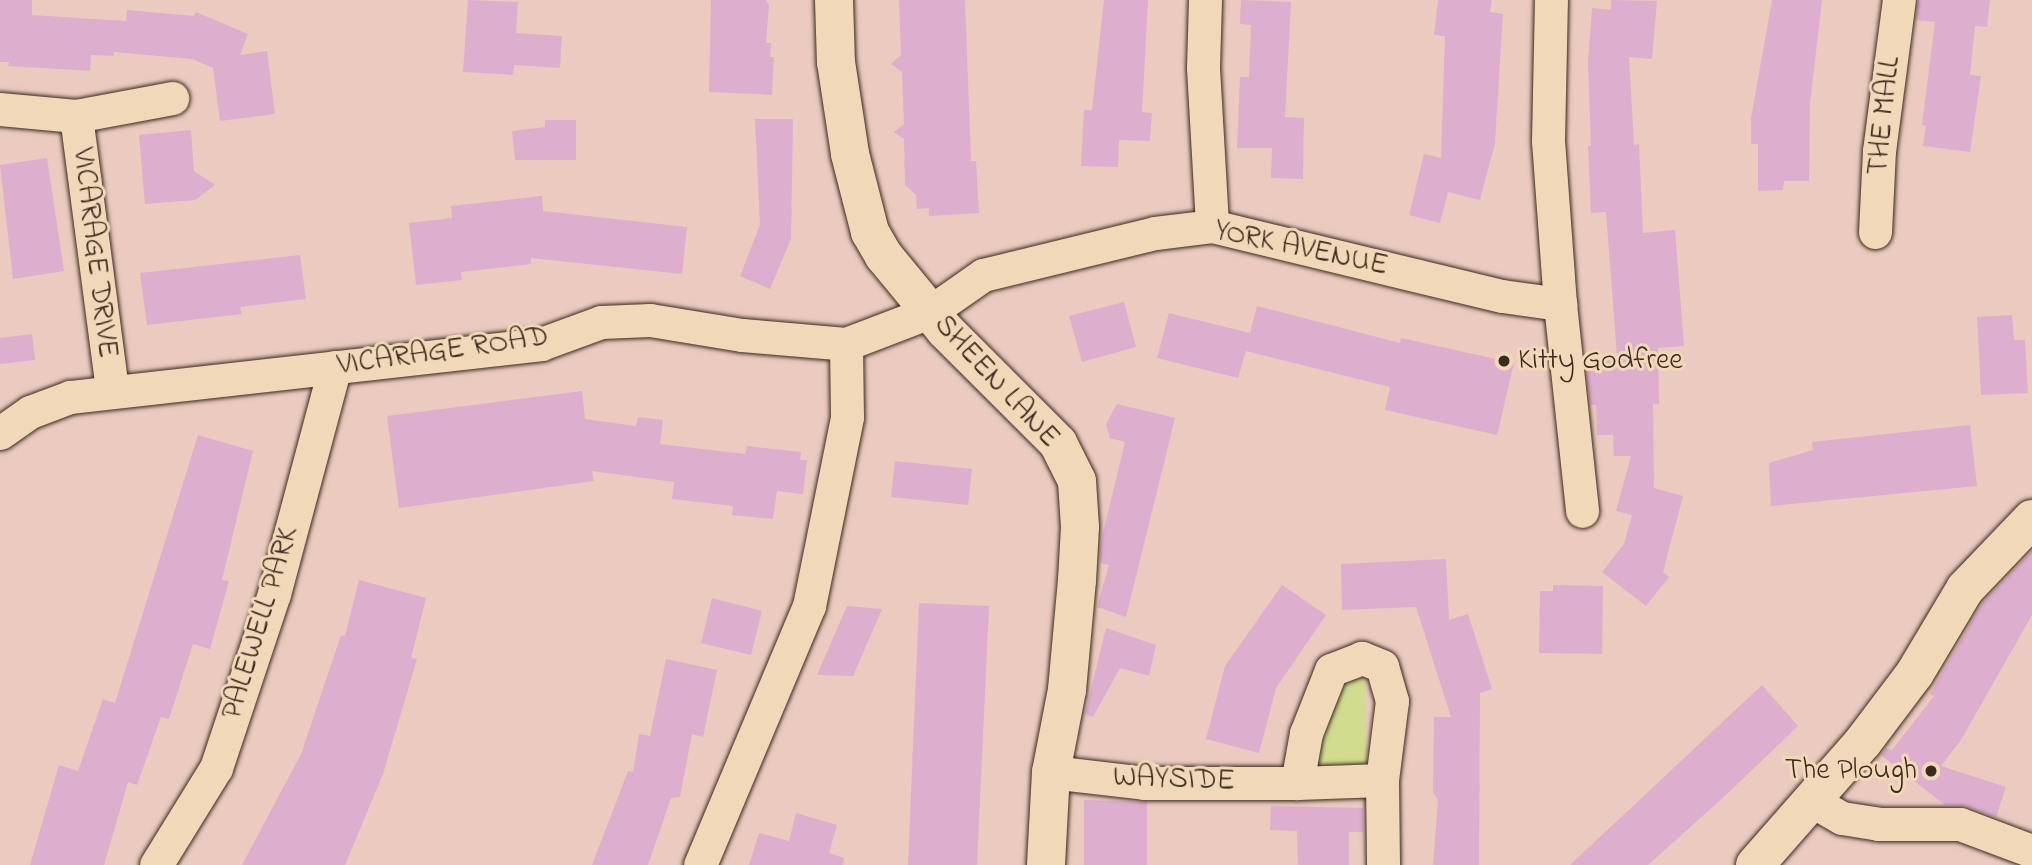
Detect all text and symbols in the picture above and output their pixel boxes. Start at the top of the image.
street label: THE MALL [1861,55,1909,177]
street label: VICARAGE DRIVE [63,146,125,360]
street label: YORK AVENUE [1211,213,1391,285]
street label: SHEEN LANE [925,308,1067,456]
street label: VICARAGE ROAD [335,319,551,385]
place label: Kitty Godfree [1518,343,1683,379]
marker: Kitty Godfree [1496,353,1512,369]
street label: PALEWELL PARK [215,522,307,724]
place label: The Plough [1785,753,1917,789]
street label: WAYSIDE [1112,760,1236,800]
marker: The Plough [1923,763,1939,779]

